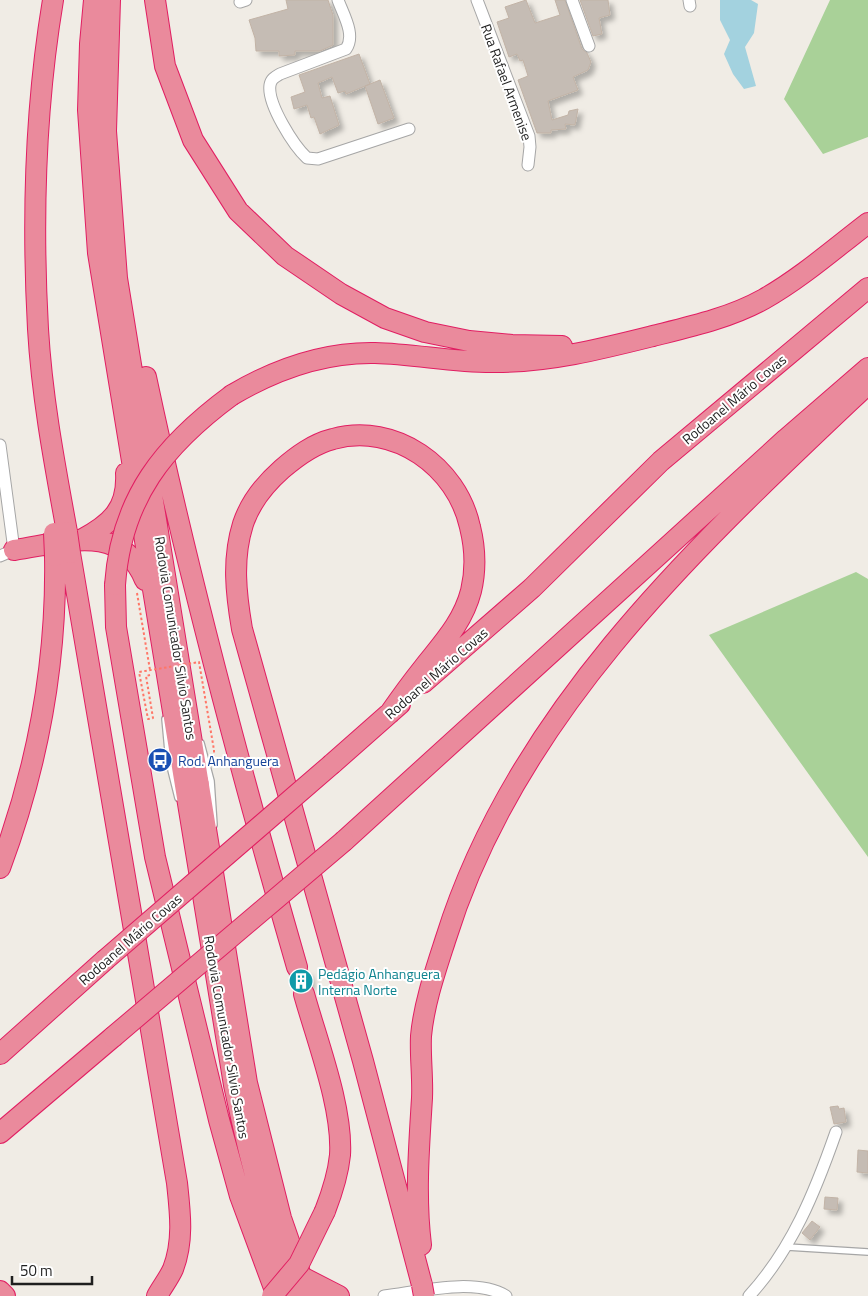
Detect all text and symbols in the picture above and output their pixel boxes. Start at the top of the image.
street label: Rua Rafael Armenise [476,21,538,143]
street label: Rodoanel Mário Covas [677,349,791,449]
street label: Rodovia Comunicador Silvio Santos [150,535,202,741]
street label: Rodoanel Mário Covas [380,622,492,724]
bus stop icon: Rod. Anhanguera [147,747,173,773]
place label: Rod. Anhanguera [178,750,279,771]
street label: Rodoanel Mário Covas [74,888,186,990]
street label: Rodovia Comunicador Silvio Santos [199,934,255,1140]
place label: Pedágio Anhanguera Interna Norte [318,963,440,1000]
building icon: Pedágio Anhanguera Interna Norte [288,968,314,994]
scale bar [12,1254,92,1286]
text: 50 m [20,1259,53,1282]

